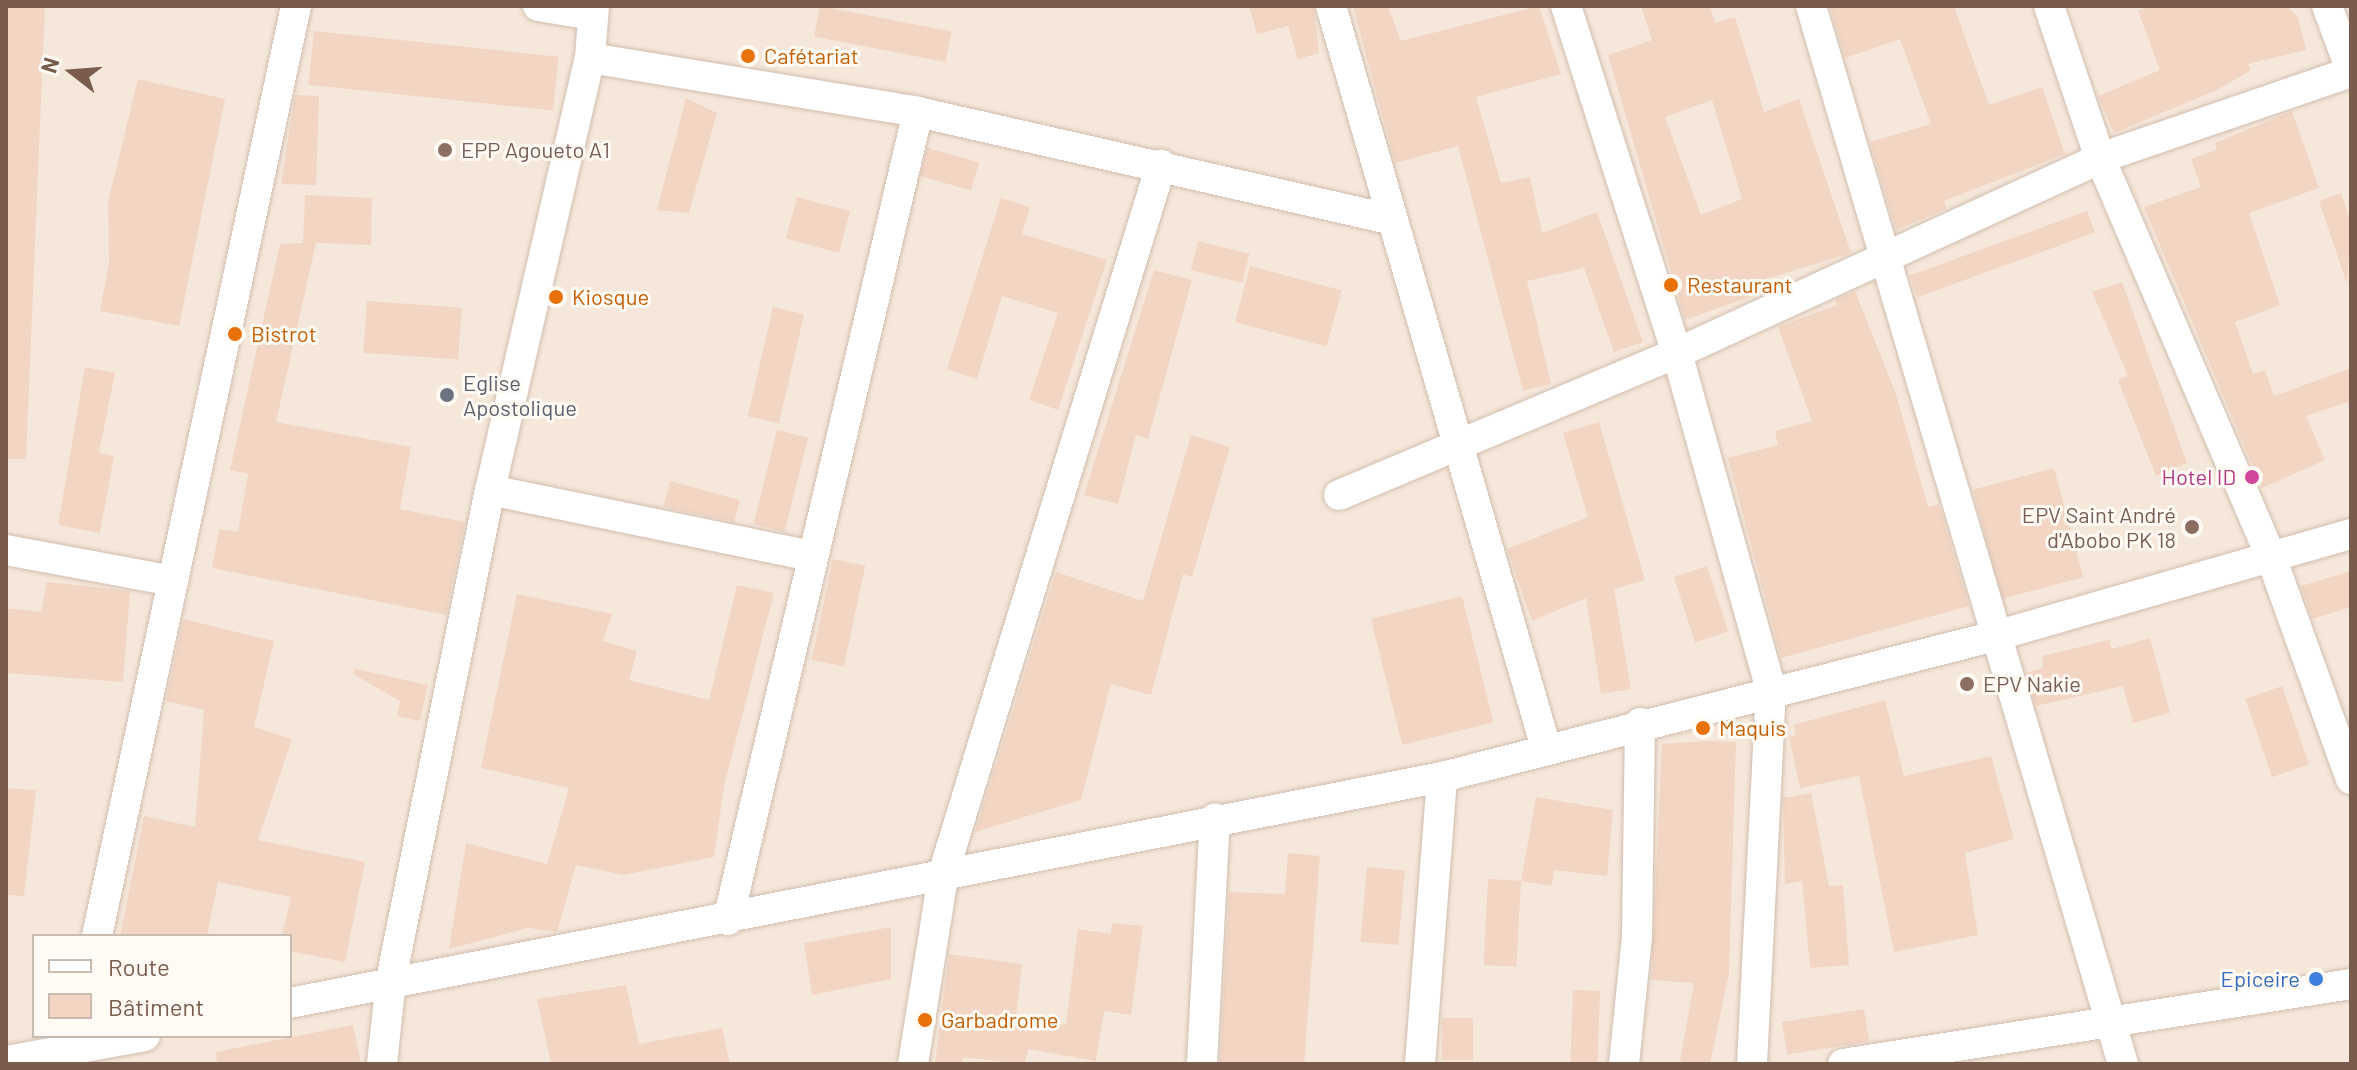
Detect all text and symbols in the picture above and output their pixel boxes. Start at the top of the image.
north arrow [32,32,112,112]
place label: Cafétariat [764,43,859,69]
marker: Cafétariat [739,47,757,65]
text: N [34,54,64,76]
place label: EPP Agoueto A1 [461,137,610,163]
marker: EPP Agoueto A1 [436,141,454,159]
place label: Restaurant [1687,272,1793,298]
marker: Restaurant [1662,276,1680,294]
place label: Kiosque [572,284,649,310]
marker: Kiosque [547,288,565,306]
place label: Bistrot [251,321,317,347]
marker: Bistrot [226,325,244,343]
place label: Eglise Apostolique [463,369,577,420]
marker: Eglise Apostolique [438,386,456,404]
place label: Hotel ID [2162,464,2236,490]
marker: Hotel ID [2243,468,2261,486]
place label: EPV Saint André d'Abobo PK 18 [2022,501,2176,552]
marker: EPV Saint André d'Abobo PK 18 [2183,518,2201,536]
place label: EPV Nakie [1983,671,2081,697]
marker: EPV Nakie [1958,675,1976,693]
place label: Maquis [1719,715,1786,741]
marker: Maquis [1694,719,1712,737]
legend [32,934,292,1038]
text: Route [108,952,170,981]
place label: Epiceire [2221,966,2300,992]
marker: Epiceire [2307,970,2325,988]
text: Bâtiment [108,992,204,1021]
place label: Garbadrome [941,1007,1059,1033]
marker: Garbadrome [916,1011,934,1029]

